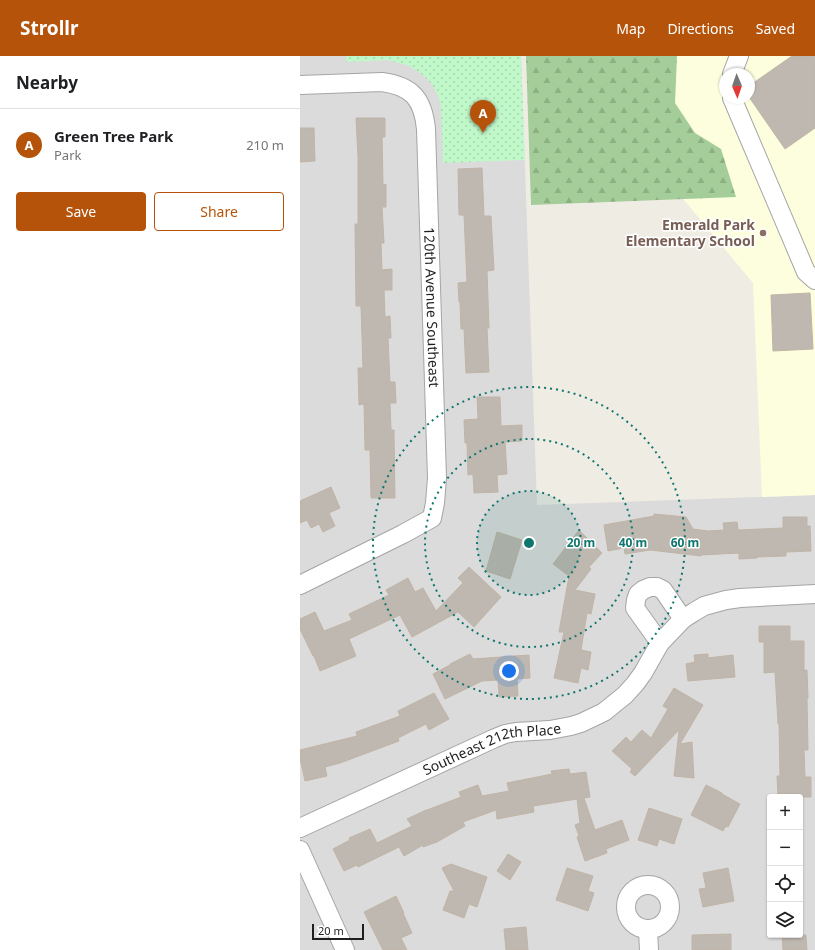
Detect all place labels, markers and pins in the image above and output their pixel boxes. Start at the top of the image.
pin: A [470,100,496,133]
place label: Emerald Park Elementary School [625,215,755,250]
marker: Emerald Park Elementary School [758,228,768,238]
centre of rings [522,536,536,550]

